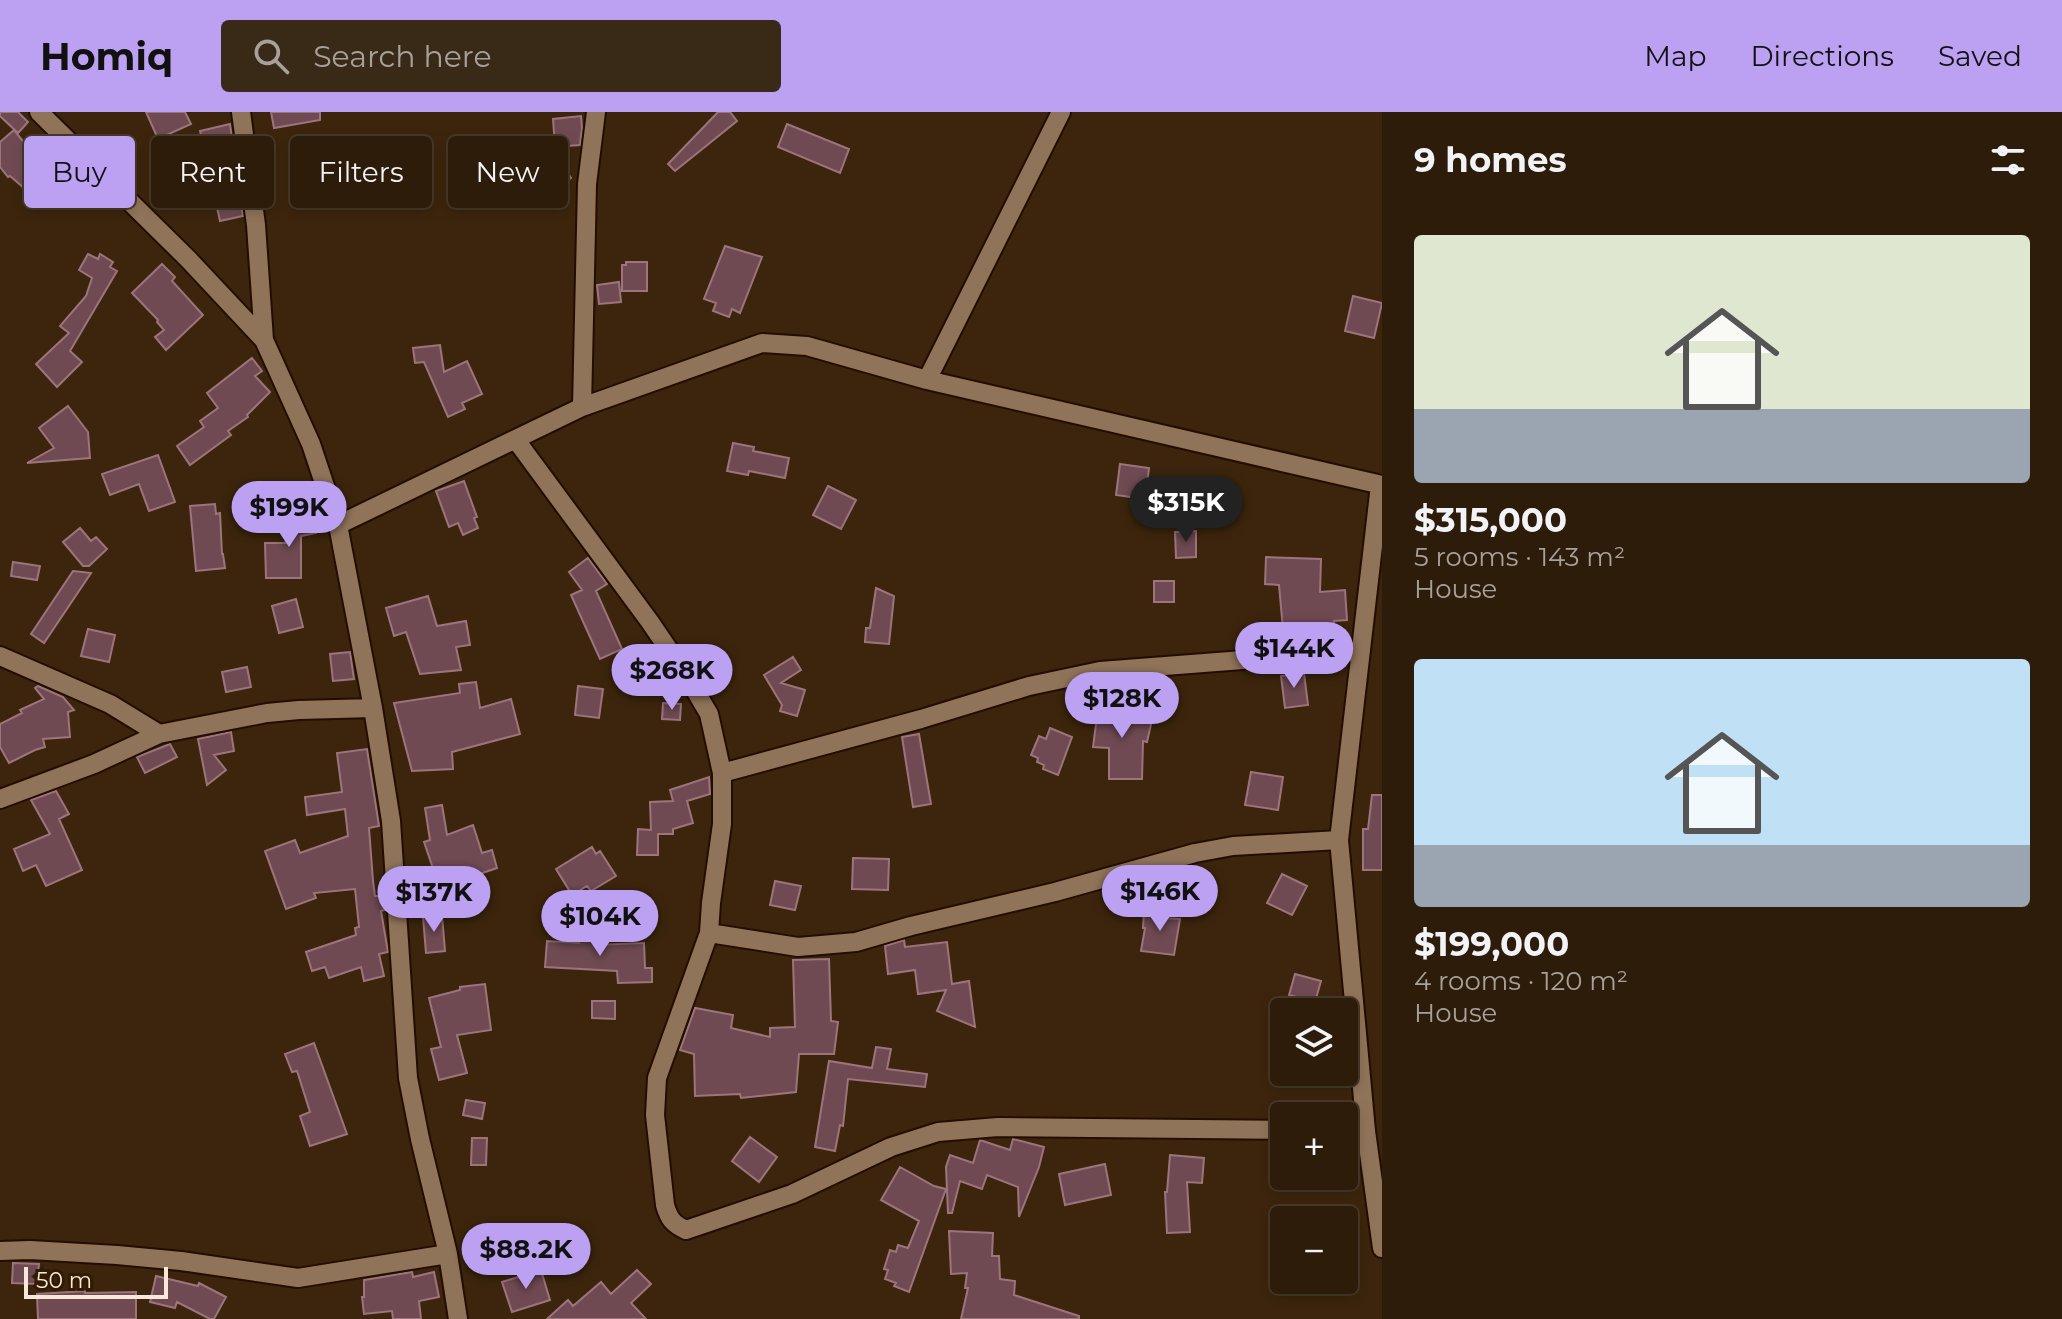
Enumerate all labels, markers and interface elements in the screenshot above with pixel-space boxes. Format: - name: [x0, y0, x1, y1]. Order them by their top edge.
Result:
- search box: [221, 20, 781, 92]
- text: Homiq: [40, 33, 173, 80]
- icon: search: [249, 34, 293, 78]
- text: Search here: [313, 38, 492, 75]
- text: Map: [1644, 39, 1706, 73]
- text: Directions: [1750, 39, 1894, 73]
- text: Saved: [1938, 39, 2022, 73]
- chip: Buy: [24, 136, 135, 208]
- chip: Rent: [151, 136, 274, 208]
- chip: Filters: [290, 136, 432, 208]
- chip: New: [448, 136, 568, 208]
- icon: filters: [1986, 138, 2030, 182]
- text: 9 homes: [1414, 139, 1567, 181]
- icon: home: [1650, 287, 1794, 431]
- pin: $315K: [1130, 476, 1242, 544]
- pin: $199K: [233, 481, 345, 549]
- text: $315K: [1148, 486, 1224, 518]
- text: $199K: [250, 491, 328, 523]
- text: $315,000: [1414, 499, 1567, 541]
- text: 5 rooms · 143 m²: [1414, 541, 1625, 573]
- text: House: [1414, 573, 1497, 605]
- pin: $144K: [1238, 622, 1350, 690]
- text: $144K: [1253, 632, 1335, 664]
- pin: $268K: [616, 644, 728, 712]
- text: $268K: [630, 654, 714, 686]
- pin: $128K: [1066, 672, 1178, 740]
- text: $128K: [1083, 682, 1161, 714]
- icon: home: [1650, 711, 1794, 855]
- pin: $146K: [1104, 865, 1216, 933]
- pin: $137K: [378, 866, 490, 934]
- text: $146K: [1120, 875, 1200, 907]
- text: $137K: [395, 876, 473, 908]
- pin: $104K: [544, 890, 656, 958]
- text: $104K: [559, 900, 641, 932]
- text: $199,000: [1414, 923, 1569, 965]
- text: 4 rooms · 120 m²: [1414, 965, 1628, 997]
- text: House: [1414, 997, 1497, 1029]
- map controls: [1270, 998, 1358, 1294]
- button: layers: [1270, 998, 1358, 1086]
- button: +: [1270, 1102, 1358, 1190]
- button: −: [1270, 1206, 1358, 1294]
- pin: $88.2K: [461, 1223, 591, 1291]
- text: $88.2K: [480, 1233, 572, 1265]
- scale bar: [24, 1263, 168, 1299]
- text: 50 m: [36, 1267, 92, 1294]

